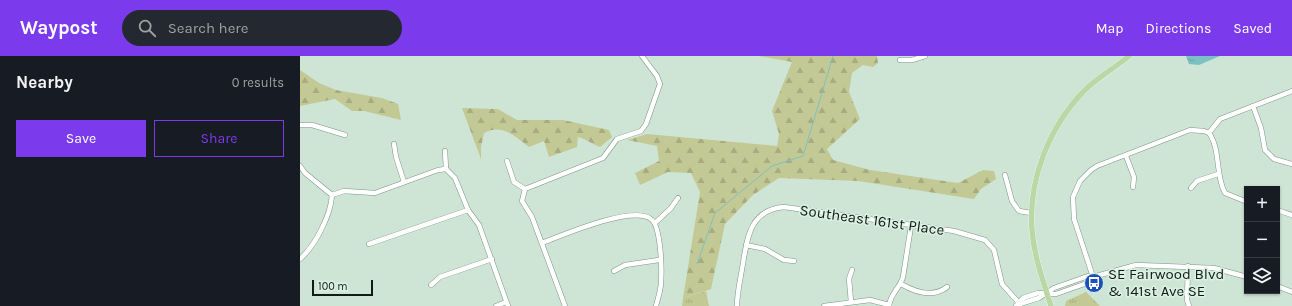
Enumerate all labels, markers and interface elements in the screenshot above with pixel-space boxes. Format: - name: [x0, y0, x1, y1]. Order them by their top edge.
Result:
- search box: [122, 10, 402, 46]
- text: Waypost: [20, 17, 98, 39]
- icon: search: [136, 17, 158, 39]
- text: Search here: [168, 19, 248, 37]
- text: Map: [1096, 20, 1124, 37]
- text: Directions: [1146, 20, 1211, 37]
- text: Saved: [1233, 20, 1272, 37]
- text: Nearby: [16, 72, 73, 92]
- text: 0 results: [232, 75, 284, 90]
- button: Save: [16, 120, 146, 157]
- button: Share: [154, 120, 284, 157]
- map controls: [1244, 186, 1280, 294]
- button: +: [1244, 186, 1280, 222]
- street label: Southeast 161st Place: [799, 201, 945, 239]
- button: −: [1244, 222, 1280, 258]
- button: layers: [1244, 258, 1280, 294]
- place label: SE Fairwood Blvd & 141st Ave SE: [1108, 265, 1224, 300]
- bus stop icon: SE Fairwood Blvd & 141st Ave SE: [1083, 272, 1105, 294]
- scale bar: [312, 278, 373, 297]
- text: 100 m: [318, 280, 348, 293]

